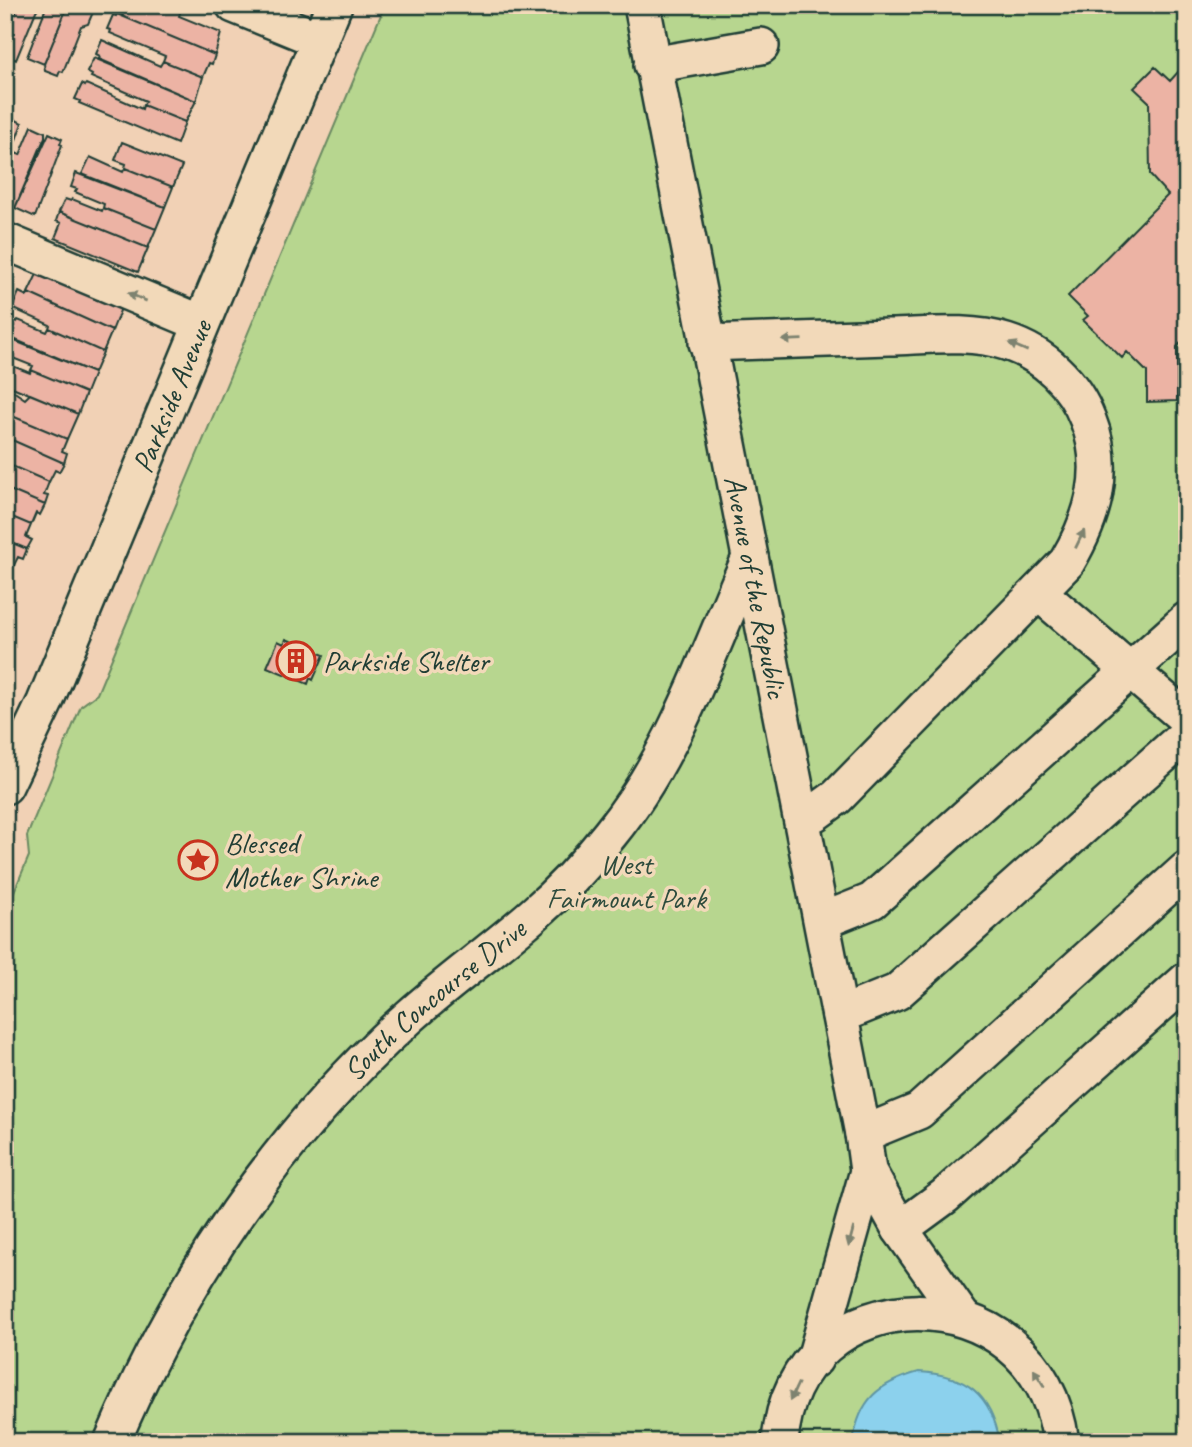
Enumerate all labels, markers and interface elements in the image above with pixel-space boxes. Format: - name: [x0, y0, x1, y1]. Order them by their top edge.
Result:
- one-way arrow: [127, 291, 148, 302]
- street label: Parkside Avenue: [123, 312, 221, 478]
- one-way arrow: [781, 334, 803, 346]
- one-way arrow: [1007, 342, 1028, 353]
- street label: Avenue of the Republic: [716, 472, 796, 702]
- one-way arrow: [1074, 529, 1086, 549]
- building icon: Parkside Shelter: [275, 640, 317, 682]
- place label: Parkside Shelter: [323, 642, 491, 680]
- place label: Blessed Mother Shrine: [225, 824, 380, 896]
- place icon: Blessed Mother Shrine: [177, 839, 219, 881]
- park label: West Fairmount Park: [546, 845, 708, 917]
- street label: South Concourse Drive: [335, 909, 535, 1089]
- one-way arrow: [845, 1226, 856, 1248]
- one-way arrow: [1033, 1368, 1046, 1388]
- one-way arrow: [788, 1382, 799, 1402]

